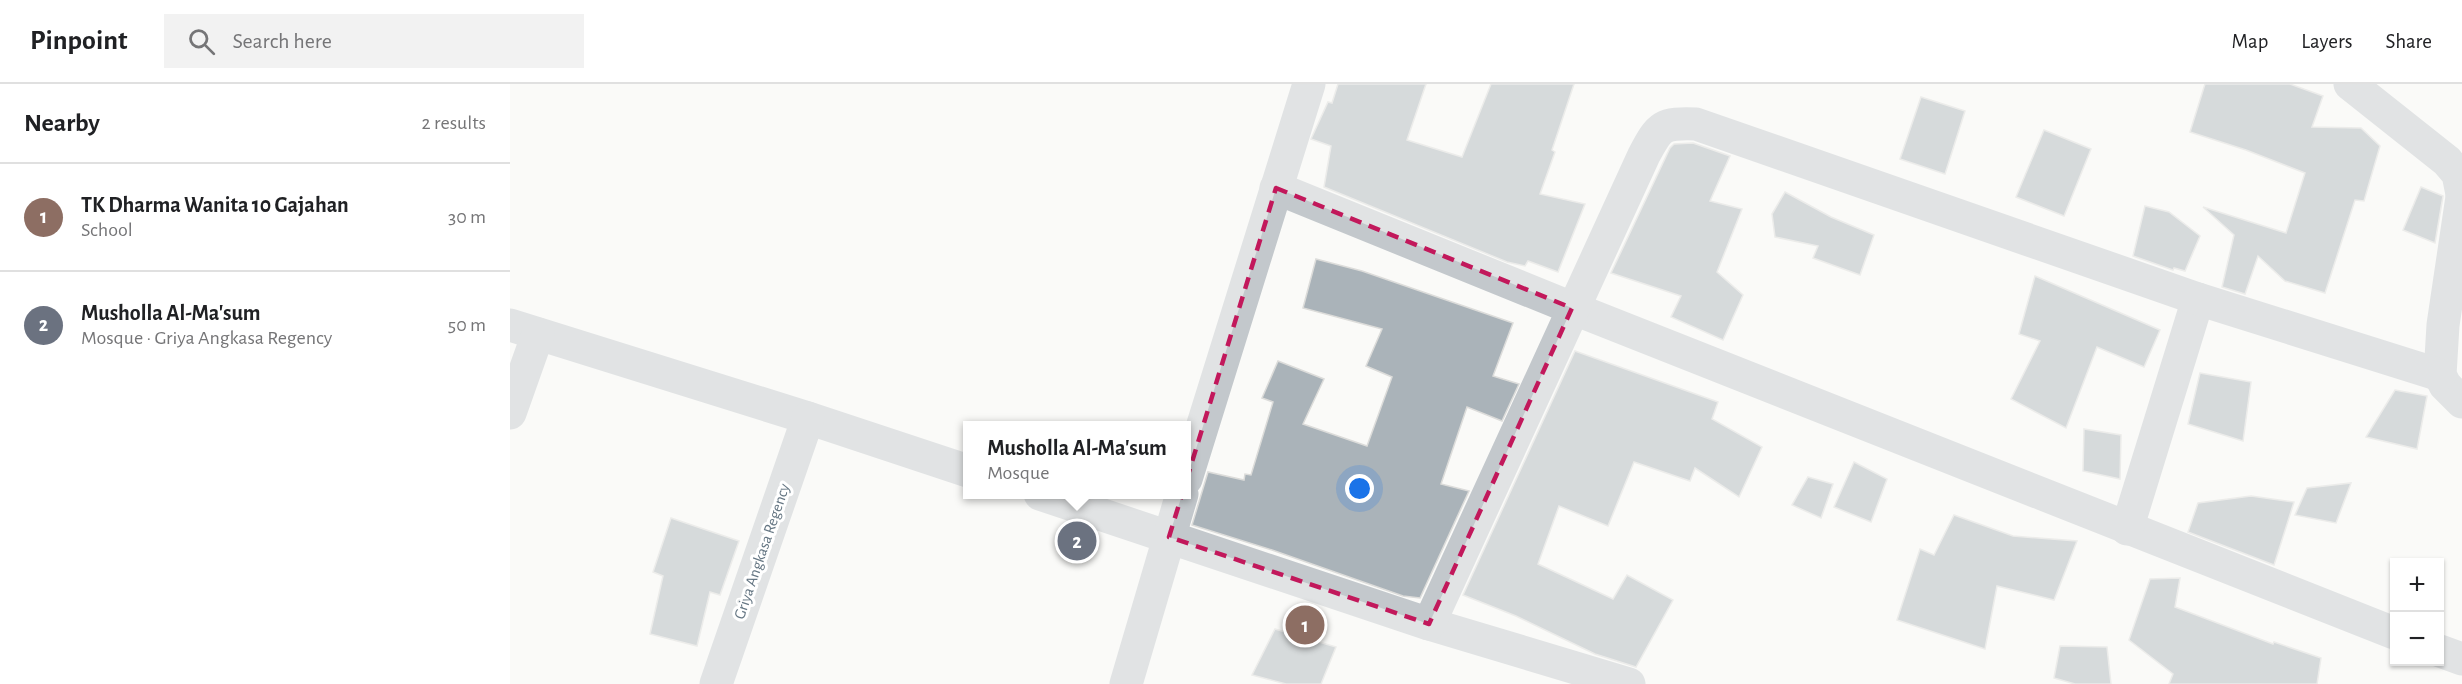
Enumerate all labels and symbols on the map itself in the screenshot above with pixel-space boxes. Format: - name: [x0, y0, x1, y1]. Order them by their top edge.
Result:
- your location: [1345, 474, 1374, 503]
- street label: Griya Angkasa Regency: [731, 481, 794, 622]
- pin: 2: [1058, 518, 1096, 564]
- pin: 1: [1286, 602, 1324, 648]

